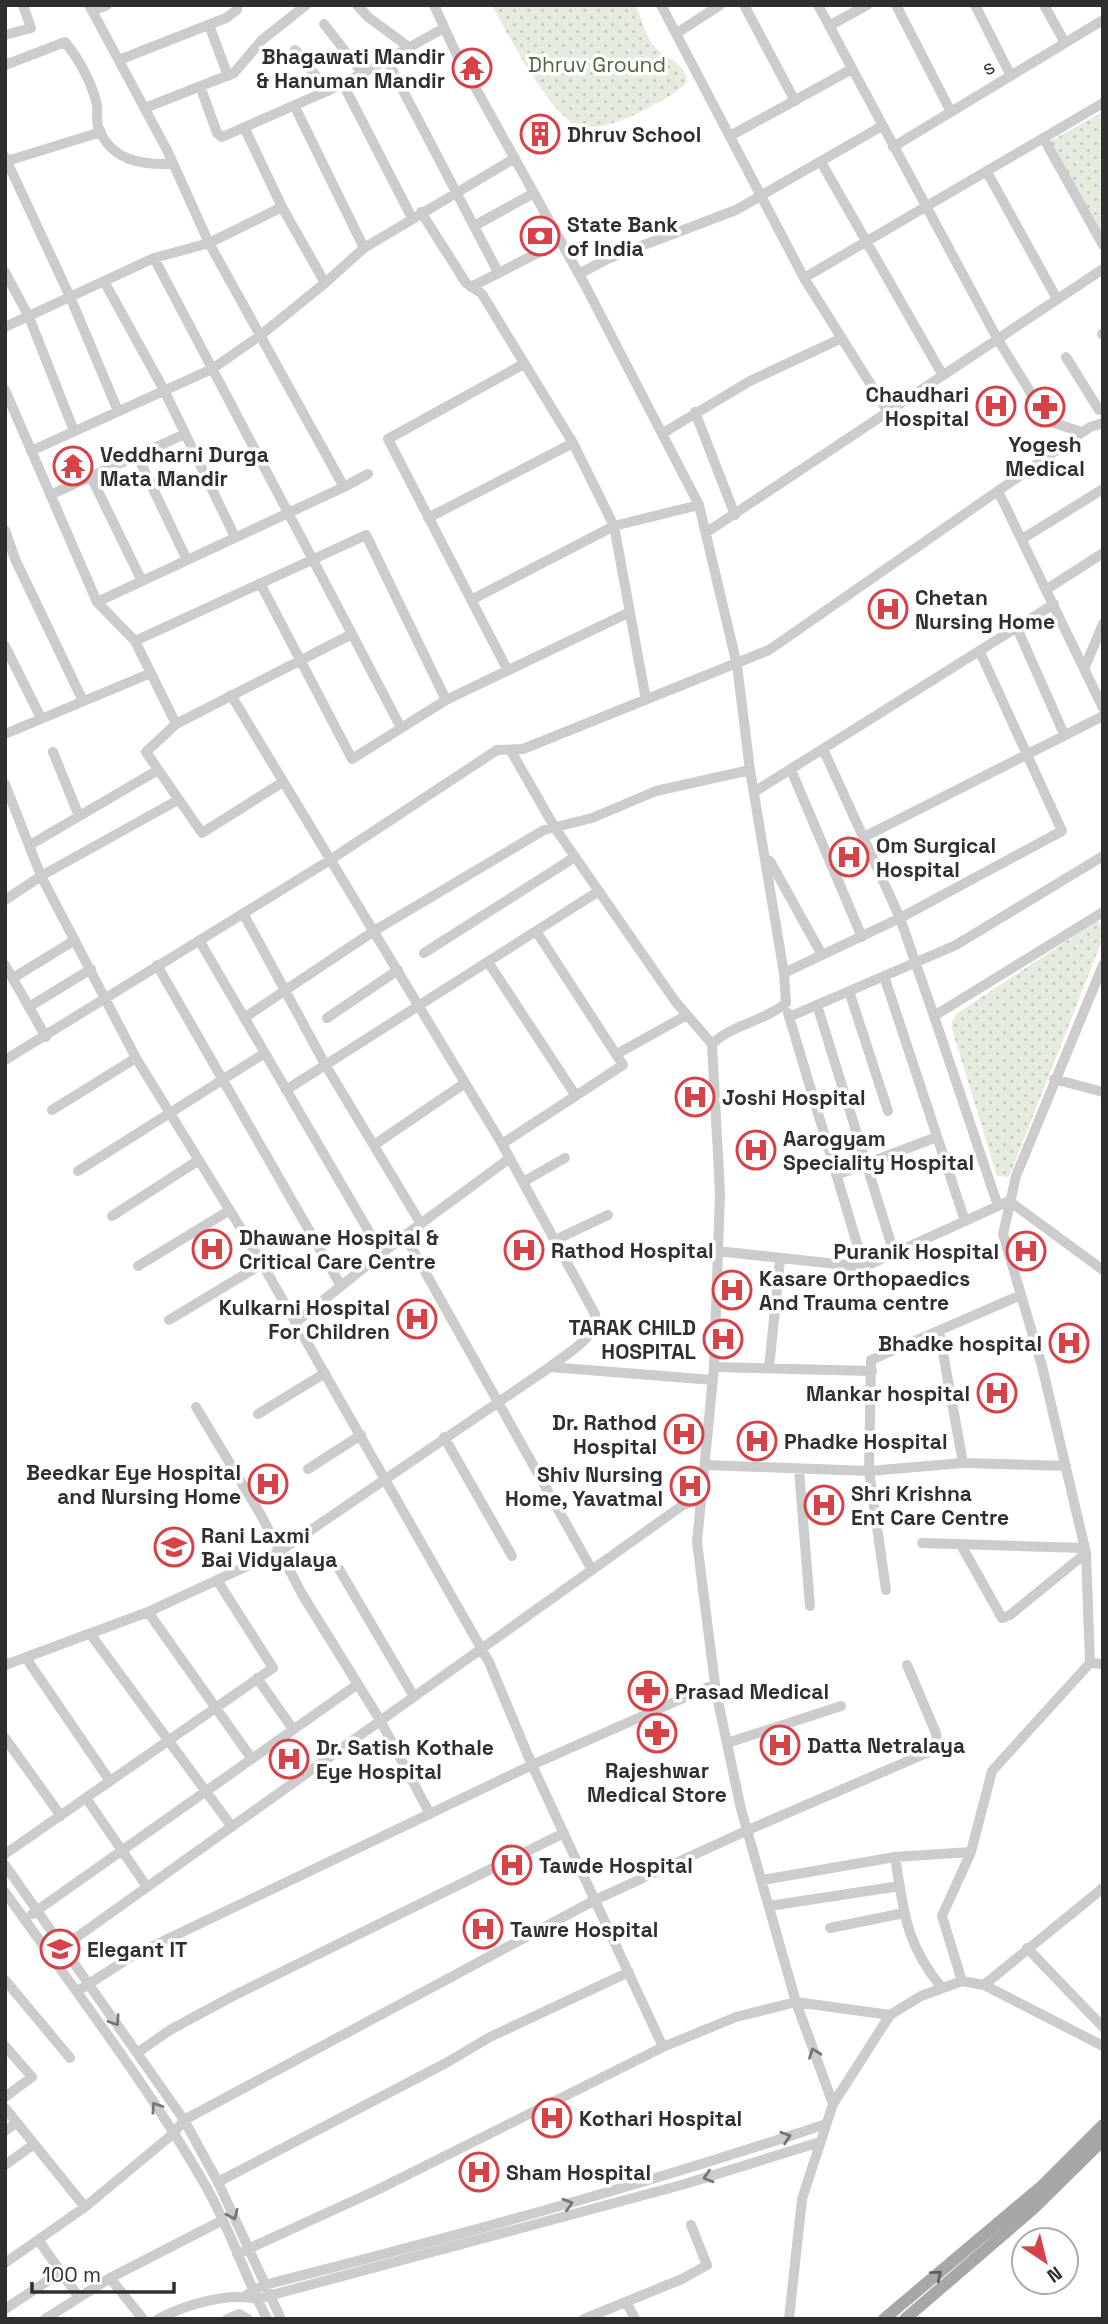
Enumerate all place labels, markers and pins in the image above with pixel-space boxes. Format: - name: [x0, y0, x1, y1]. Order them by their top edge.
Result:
- place label: Bhagawati Mandir & Hanuman Mandir: [256, 43, 445, 94]
- temple icon: Bhagawati Mandir & Hanuman Mandir: [451, 47, 493, 89]
- building icon: Dhruv School: [519, 113, 561, 155]
- place label: Dhruv School: [567, 121, 701, 148]
- place label: State Bank of India: [567, 211, 678, 262]
- bank icon: State Bank of India: [519, 215, 561, 257]
- place label: Chaudhari Hospital: [865, 381, 969, 432]
- hospital icon: Chaudhari Hospital: [975, 385, 1017, 427]
- pharmacy icon: Yogesh Medical: [1024, 386, 1066, 428]
- place label: Yogesh Medical: [1005, 431, 1085, 482]
- place label: Veddharni Durga Mata Mandir: [100, 441, 269, 492]
- temple icon: Veddharni Durga Mata Mandir: [52, 445, 94, 487]
- place label: Chetan Nursing Home: [915, 584, 1055, 635]
- hospital icon: Chetan Nursing Home: [867, 588, 909, 630]
- place label: Om Surgical Hospital: [876, 832, 996, 883]
- hospital icon: Om Surgical Hospital: [828, 836, 870, 878]
- hospital icon: Joshi Hospital: [674, 1076, 716, 1118]
- place label: Joshi Hospital: [722, 1084, 866, 1111]
- place label: Aarogyam Speciality Hospital: [783, 1125, 974, 1176]
- hospital icon: Aarogyam Speciality Hospital: [735, 1129, 777, 1171]
- place label: Dhawane Hospital & Critical Care Centre: [239, 1224, 439, 1275]
- hospital icon: Dhawane Hospital & Critical Care Centre: [191, 1228, 233, 1270]
- hospital icon: Rathod Hospital: [503, 1229, 545, 1271]
- hospital icon: Puranik Hospital: [1005, 1230, 1047, 1272]
- place label: Rathod Hospital: [551, 1237, 714, 1264]
- place label: Puranik Hospital: [834, 1238, 999, 1265]
- place label: Kasare Orthopaedics And Trauma centre: [759, 1265, 970, 1316]
- hospital icon: Kasare Orthopaedics And Trauma centre: [711, 1269, 753, 1311]
- place label: Kulkarni Hospital For Children: [219, 1294, 390, 1345]
- hospital icon: Kulkarni Hospital For Children: [396, 1298, 438, 1340]
- place label: TARAK CHILD HOSPITAL: [568, 1314, 696, 1365]
- hospital icon: TARAK CHILD HOSPITAL: [702, 1318, 744, 1360]
- hospital icon: Bhadke hospital: [1048, 1322, 1090, 1364]
- place label: Bhadke hospital: [878, 1330, 1042, 1357]
- hospital icon: Mankar hospital: [976, 1372, 1018, 1414]
- place label: Mankar hospital: [806, 1380, 970, 1407]
- place label: Dr. Rathod Hospital: [552, 1409, 657, 1460]
- hospital icon: Dr. Rathod Hospital: [663, 1413, 705, 1455]
- hospital icon: Phadke Hospital: [736, 1420, 778, 1462]
- place label: Phadke Hospital: [784, 1428, 948, 1455]
- place label: Beedkar Eye Hospital and Nursing Home: [26, 1459, 241, 1510]
- place label: Shiv Nursing Home, Yavatmal: [505, 1461, 663, 1512]
- hospital icon: Beedkar Eye Hospital and Nursing Home: [247, 1463, 289, 1505]
- hospital icon: Shiv Nursing Home, Yavatmal: [669, 1465, 711, 1507]
- place label: Shri Krishna Ent Care Centre: [851, 1480, 1009, 1531]
- hospital icon: Shri Krishna Ent Care Centre: [803, 1484, 845, 1526]
- place label: Rani Laxmi Bai Vidyalaya: [201, 1522, 337, 1573]
- school or university icon: Rani Laxmi Bai Vidyalaya: [153, 1526, 195, 1568]
- pharmacy icon: Prasad Medical: [627, 1670, 669, 1712]
- place label: Prasad Medical: [675, 1678, 829, 1705]
- pharmacy icon: Rajeshwar Medical Store: [636, 1712, 678, 1754]
- hospital icon: Datta Netralaya: [759, 1724, 801, 1766]
- place label: Datta Netralaya: [807, 1732, 965, 1759]
- place label: Dr. Satish Kothale Eye Hospital: [316, 1734, 494, 1785]
- hospital icon: Dr. Satish Kothale Eye Hospital: [268, 1738, 310, 1780]
- place label: Rajeshwar Medical Store: [587, 1757, 727, 1808]
- hospital icon: Tawde Hospital: [491, 1844, 533, 1886]
- place label: Tawde Hospital: [539, 1852, 693, 1879]
- hospital icon: Tawre Hospital: [462, 1908, 504, 1950]
- place label: Tawre Hospital: [510, 1916, 658, 1943]
- school or university icon: Elegant IT: [39, 1928, 81, 1970]
- place label: Elegant IT: [87, 1936, 187, 1963]
- hospital icon: Kothari Hospital: [531, 2097, 573, 2139]
- place label: Kothari Hospital: [579, 2105, 742, 2132]
- hospital icon: Sham Hospital: [458, 2151, 500, 2193]
- place label: Sham Hospital: [506, 2159, 651, 2186]

